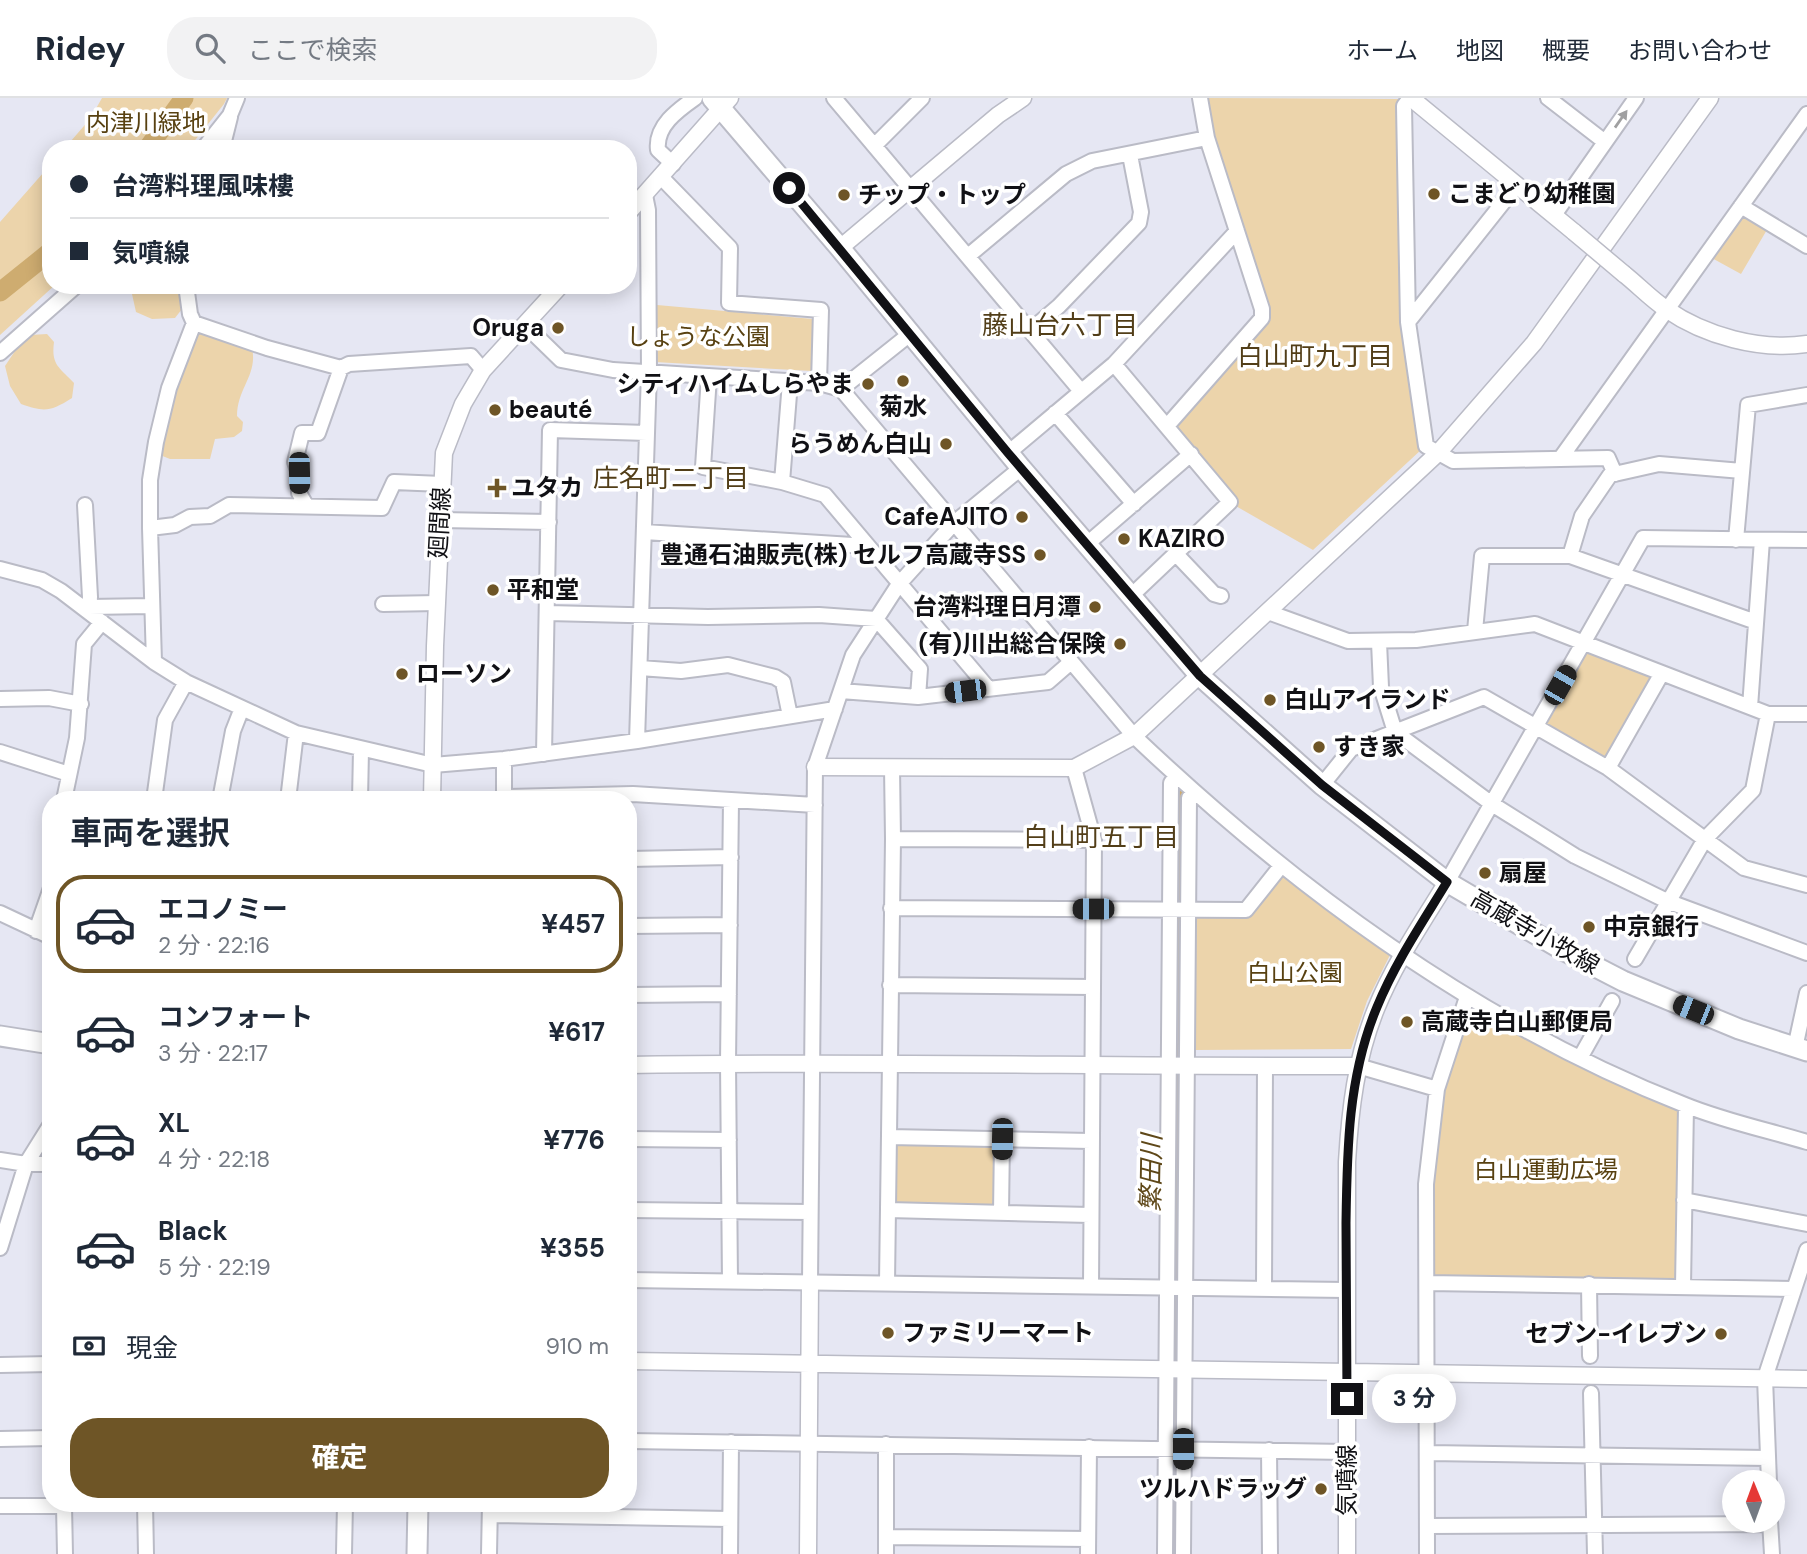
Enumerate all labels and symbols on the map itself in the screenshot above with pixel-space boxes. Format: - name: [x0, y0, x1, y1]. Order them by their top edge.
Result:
- park label: 内津川緑地: [86, 107, 206, 138]
- one-way arrow: [1614, 110, 1628, 128]
- route start: [773, 172, 805, 204]
- place label: こまどり幼稚園: [1448, 178, 1616, 209]
- place label: チップ・トップ: [858, 179, 1026, 210]
- marker: こまどり幼稚園: [1426, 186, 1442, 202]
- marker: チップ・トップ: [836, 187, 852, 203]
- district label: 藤山台六丁目: [982, 308, 1138, 342]
- place label: Oruga: [472, 312, 544, 343]
- marker: Oruga: [550, 320, 566, 336]
- park label: しょうな公園: [626, 321, 770, 352]
- district label: 白山町九丁目: [1237, 339, 1393, 373]
- place label: シティハイムしらやま: [616, 368, 854, 399]
- marker: 菊水: [895, 373, 911, 389]
- marker: シティハイムしらやま: [860, 376, 876, 392]
- place label: 菊水: [879, 391, 927, 422]
- place label: beauté: [509, 394, 593, 425]
- marker: beauté: [487, 402, 503, 418]
- place label: らうめん白山: [788, 428, 932, 459]
- marker: らうめん白山: [938, 436, 954, 452]
- car: [289, 452, 310, 494]
- district label: 庄名町二丁目: [593, 461, 749, 495]
- place label: ユタカ: [511, 472, 583, 503]
- marker: ユタカ: [489, 480, 505, 496]
- street label: 廻間線: [422, 486, 457, 560]
- place label: CafeAJITO: [884, 501, 1008, 532]
- marker: CafeAJITO: [1014, 509, 1030, 525]
- place label: KAZIRO: [1138, 523, 1225, 554]
- marker: KAZIRO: [1116, 531, 1132, 547]
- place label: 豊通石油販売(株) セルフ高蔵寺SS: [660, 539, 1026, 570]
- marker: 豊通石油販売(株) セルフ高蔵寺SS: [1032, 547, 1048, 563]
- place label: 平和堂: [507, 574, 579, 605]
- marker: 平和堂: [485, 582, 501, 598]
- place label: 台湾料理日月潭: [913, 591, 1081, 622]
- marker: 台湾料理日月潭: [1087, 599, 1103, 615]
- place label: (有)川出総合保険: [919, 628, 1106, 659]
- marker: (有)川出総合保険: [1112, 636, 1128, 652]
- place label: ローソン: [416, 658, 512, 689]
- car: [1541, 662, 1580, 708]
- marker: ローソン: [394, 666, 410, 682]
- car: [943, 678, 988, 704]
- place label: 白山アイランド: [1284, 684, 1451, 715]
- marker: 白山アイランド: [1262, 692, 1278, 708]
- place label: すき家: [1333, 731, 1405, 762]
- marker: すき家: [1311, 739, 1327, 755]
- district label: 白山町五丁目: [1023, 820, 1179, 854]
- place label: 扇屋: [1499, 857, 1547, 888]
- marker: 扇屋: [1477, 865, 1493, 881]
- street label: 高蔵寺小牧線: [1465, 882, 1605, 981]
- car: [1073, 899, 1115, 920]
- place label: 中京銀行: [1603, 911, 1699, 942]
- marker: 中京銀行: [1581, 919, 1597, 935]
- park label: 白山公園: [1247, 957, 1343, 988]
- car: [1670, 992, 1717, 1028]
- place label: 高蔵寺白山郵便局: [1421, 1006, 1613, 1037]
- marker: 高蔵寺白山郵便局: [1399, 1014, 1415, 1030]
- car: [992, 1118, 1013, 1160]
- water label: 繁田川: [1133, 1131, 1169, 1212]
- park label: 白山運動広場: [1474, 1154, 1618, 1185]
- place label: ファミリーマート: [902, 1317, 1094, 1348]
- place label: セブン-イレブン: [1525, 1318, 1707, 1349]
- marker: ファミリーマート: [880, 1325, 896, 1341]
- marker: セブン-イレブン: [1713, 1326, 1729, 1342]
- callout: 3 分: [1372, 1374, 1456, 1424]
- route end: [1331, 1383, 1363, 1415]
- car: [1173, 1428, 1194, 1470]
- street label: 気噴線: [1331, 1444, 1362, 1516]
- north arrow: [1722, 1470, 1785, 1533]
- place label: ツルハドラッグ: [1139, 1473, 1307, 1504]
- marker: ツルハドラッグ: [1313, 1481, 1329, 1497]

